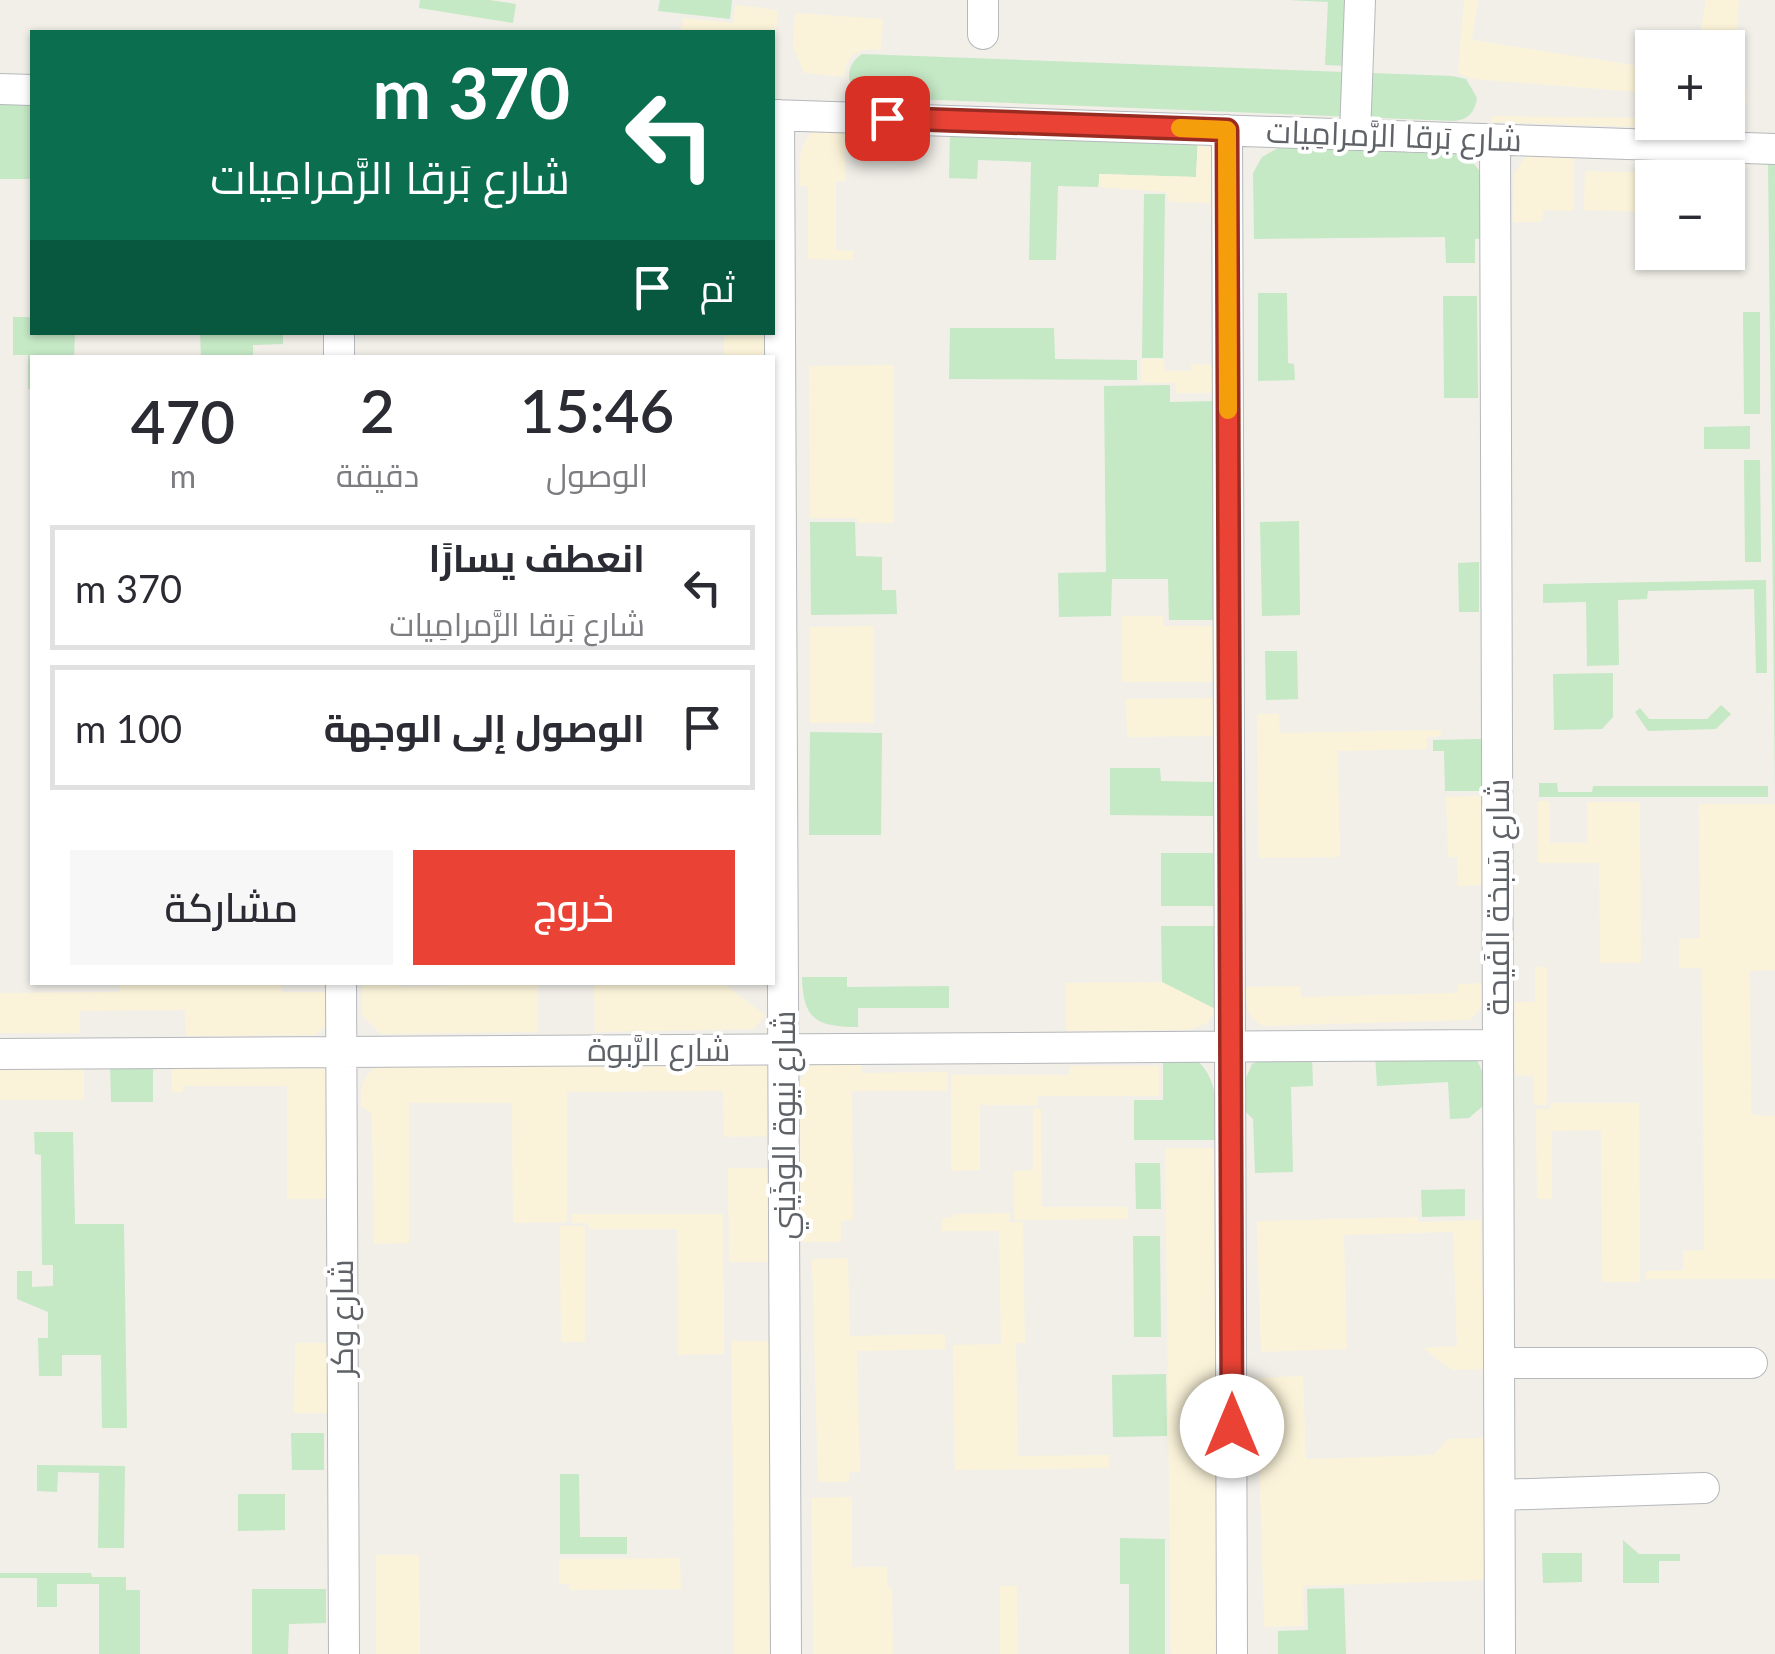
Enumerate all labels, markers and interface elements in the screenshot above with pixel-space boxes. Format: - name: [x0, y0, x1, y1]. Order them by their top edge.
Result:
- map controls: [1635, 30, 1745, 270]
- button: +: [1635, 30, 1745, 140]
- text: 370 m: [373, 50, 570, 134]
- icon: left: [605, 70, 735, 200]
- pin: [845, 76, 930, 161]
- icon: arrive: [860, 91, 915, 146]
- street label: شارع بَرقا الرَّمرامِيات: [1265, 111, 1523, 162]
- text: شارع بَرقا الرَّمرامِيات: [210, 150, 570, 204]
- button: −: [1635, 160, 1745, 270]
- icon: arrive: [625, 260, 680, 315]
- text: ثم: [700, 264, 735, 310]
- text: 2: [360, 374, 395, 446]
- text: 15:46: [520, 374, 674, 446]
- text: 470: [131, 385, 235, 457]
- text: دقيقة: [336, 455, 419, 494]
- text: الوصول: [546, 455, 648, 494]
- text: m: [170, 456, 196, 495]
- text: انعطف يسارًا: [429, 534, 645, 580]
- icon: left: [675, 560, 730, 615]
- text: 370 m: [75, 565, 182, 611]
- text: شارع بَرقا الرَّمرامِيات: [389, 604, 645, 643]
- icon: arrive: [675, 700, 730, 755]
- text: الوصول إلى الوجهة: [324, 704, 645, 750]
- text: 100 m: [75, 705, 182, 751]
- street label: شارع سَبخة الفَيحة: [1477, 778, 1520, 1016]
- button: مشاركة: [70, 850, 393, 965]
- button: خروج: [413, 850, 735, 965]
- street label: شارع نيوة الوذَيني: [763, 1011, 809, 1239]
- street label: شارع الرَّبوة: [588, 1029, 730, 1072]
- street label: شارع وكر: [321, 1259, 364, 1379]
- position arrow: [1180, 1374, 1284, 1478]

